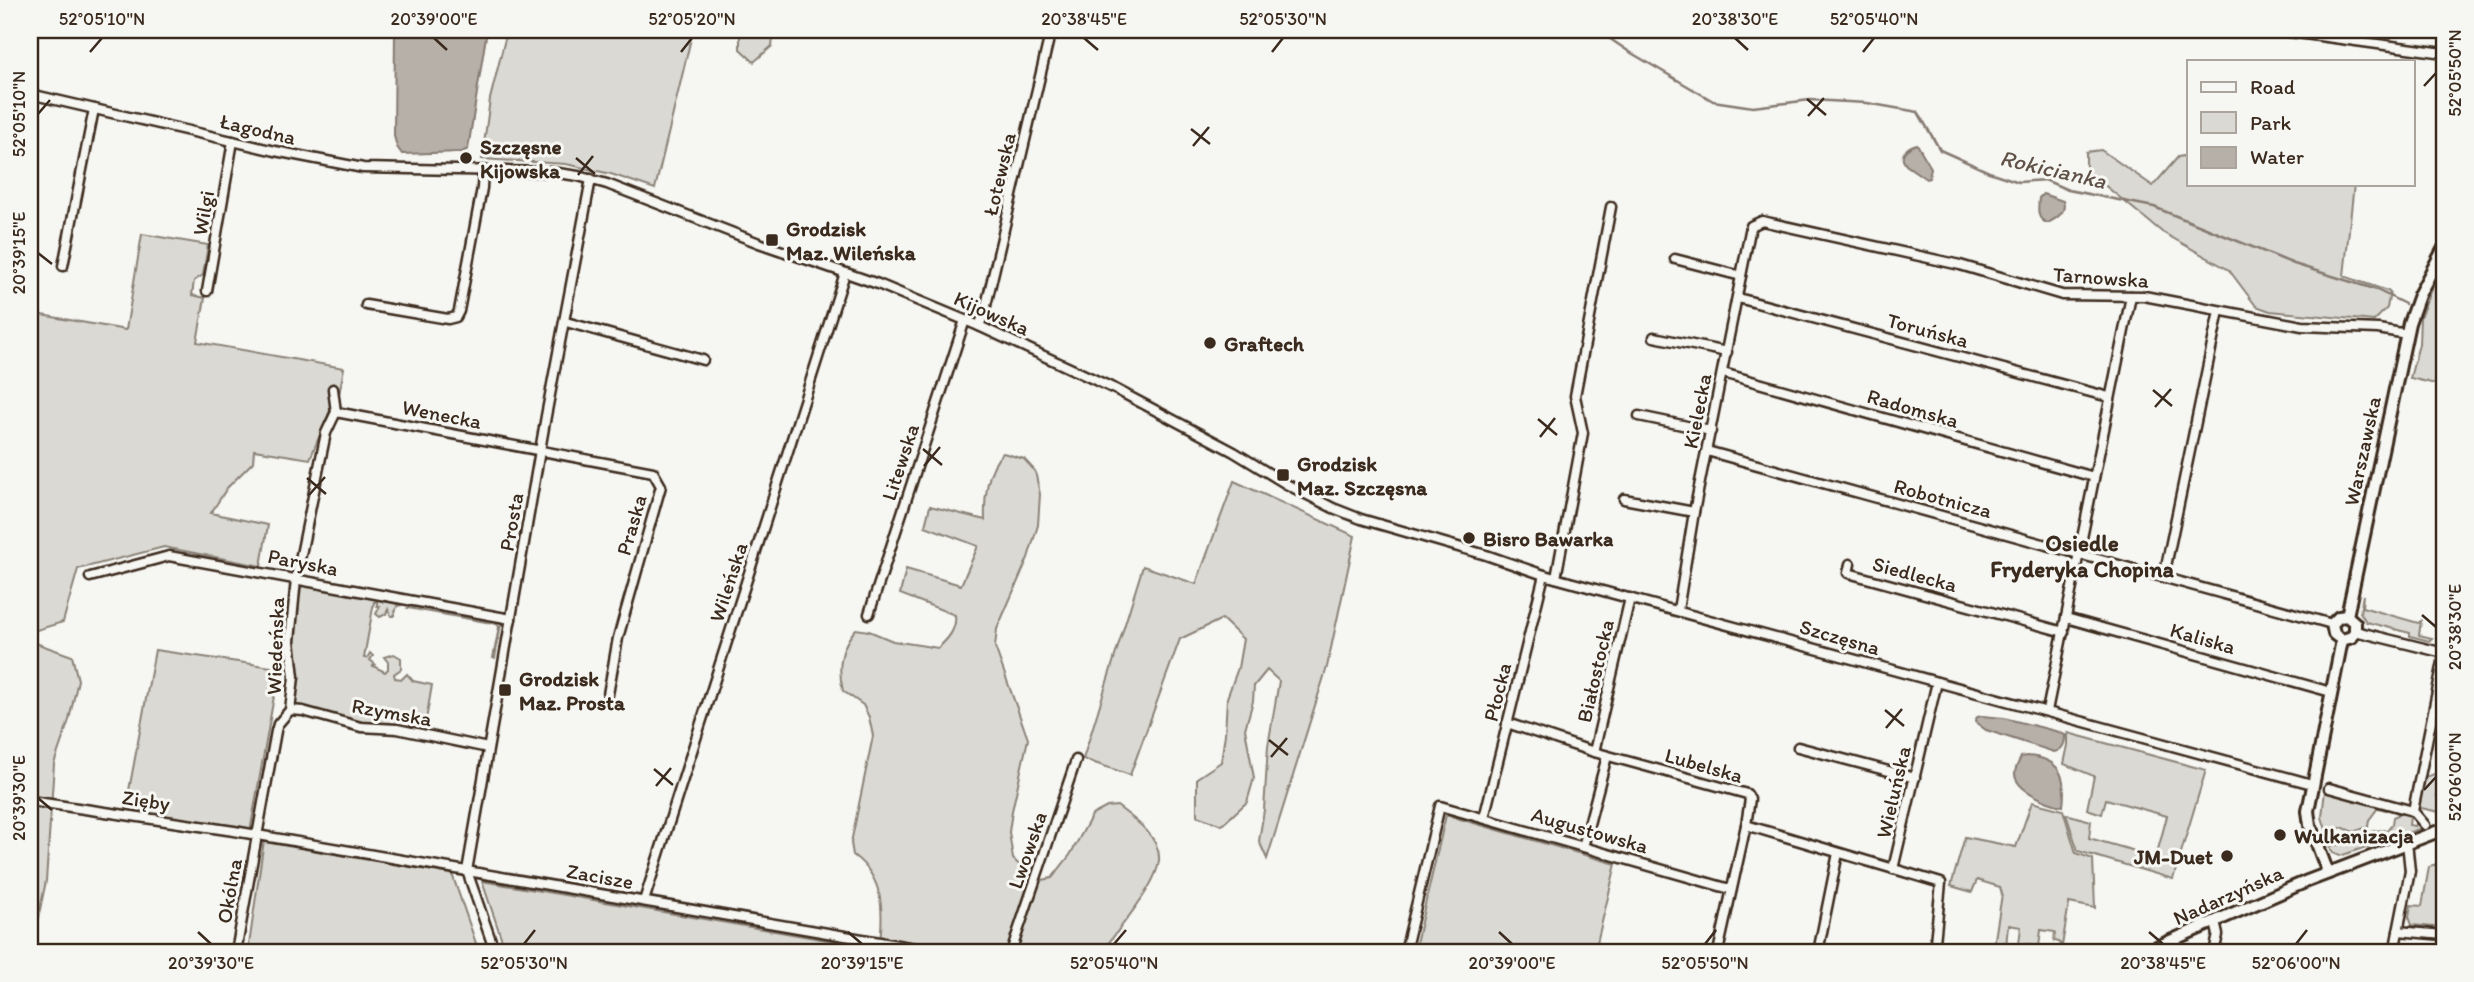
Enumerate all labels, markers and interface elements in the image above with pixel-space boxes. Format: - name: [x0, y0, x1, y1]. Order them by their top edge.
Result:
- text: 52°05'10"N: [59, 8, 145, 30]
- text: 20°39'00"E: [390, 8, 478, 30]
- text: 52°05'20"N: [648, 8, 736, 30]
- text: 20°38'45"E: [1041, 8, 1127, 30]
- text: 52°05'30"N: [1239, 8, 1327, 30]
- text: 20°38'30"E: [1692, 8, 1778, 30]
- text: 52°05'40"N: [1830, 8, 1918, 30]
- text: 52°05'50"N: [2444, 29, 2466, 117]
- legend: [2187, 60, 2414, 186]
- text: 52°05'10"N: [8, 71, 30, 157]
- text: Road: [2250, 74, 2296, 99]
- street label: Łagodna: [218, 108, 299, 150]
- text: Park: [2250, 110, 2292, 135]
- street label: Łotewska: [977, 130, 1021, 218]
- place label: Szczęsne Kijowska: [480, 134, 561, 184]
- water label: Rokicianka: [1997, 143, 2109, 195]
- text: Water: [2250, 144, 2304, 169]
- marker: Szczęsne Kijowska: [458, 150, 474, 166]
- street label: Wilgi: [187, 189, 219, 237]
- text: 20°39'15"E: [8, 212, 30, 294]
- place label: Grodzisk Maz. Wileńska: [786, 216, 917, 265]
- marker: Grodzisk Maz. Wileńska: [764, 232, 780, 248]
- street label: Tarnowska: [2052, 261, 2150, 293]
- street label: Kijowska: [950, 285, 1034, 341]
- street label: Toruńska: [1885, 307, 1972, 353]
- place label: Graftech: [1224, 331, 1305, 356]
- marker: Graftech: [1202, 335, 1218, 351]
- street label: Kielecka: [1677, 371, 1717, 451]
- street label: Radomska: [1864, 383, 1962, 433]
- street label: Wenecka: [400, 394, 484, 434]
- street label: Warszawska: [2338, 394, 2386, 508]
- street label: Litewska: [876, 420, 924, 504]
- place label: Grodzisk Maz. Szczęsna: [1297, 451, 1428, 501]
- marker: Grodzisk Maz. Szczęsna: [1275, 467, 1291, 483]
- street label: Robotnicza: [1891, 473, 1995, 523]
- street label: Prosta: [494, 491, 528, 553]
- street label: Praska: [610, 492, 652, 558]
- place label: Bisro Bawarka: [1483, 526, 1614, 551]
- district label: Osiedle Fryderyka Chopina: [1990, 529, 2175, 583]
- marker: Bisro Bawarka: [1461, 530, 1477, 546]
- street label: Wileńska: [703, 539, 753, 625]
- street label: Paryska: [266, 543, 340, 581]
- street label: Siedlecka: [1870, 551, 1960, 597]
- text: 20°38'30"E: [2444, 584, 2466, 670]
- street label: Wiedeńska: [261, 597, 289, 695]
- street label: Szczęsna: [1797, 614, 1883, 660]
- street label: Białostocka: [1571, 617, 1619, 725]
- street label: Kaliska: [2167, 617, 2239, 659]
- street label: Płocka: [1478, 660, 1516, 724]
- place label: Grodzisk Maz. Prosta: [519, 666, 626, 715]
- marker: Grodzisk Maz. Prosta: [497, 682, 513, 698]
- street label: Rzymska: [350, 693, 434, 731]
- text: 52°06'00"N: [2444, 732, 2466, 822]
- street label: Lubelska: [1662, 742, 1746, 788]
- street label: Wieluńska: [1870, 743, 1916, 841]
- text: 20°39'30"E: [8, 755, 30, 841]
- street label: Zięby: [120, 784, 172, 816]
- street label: Augustowska: [1529, 801, 1651, 859]
- street label: Lwowska: [1002, 808, 1052, 892]
- place label: Wulkanizacja: [2294, 823, 2414, 849]
- marker: Wulkanizacja: [2272, 827, 2288, 843]
- place label: JM-Duet: [2133, 844, 2213, 869]
- marker: JM-Duet: [2219, 848, 2235, 864]
- street label: Okólna: [211, 856, 247, 925]
- street label: Zacisze: [565, 858, 635, 894]
- street label: Nadarzyńska: [2169, 860, 2287, 930]
- text: 20°39'30"E: [168, 952, 254, 974]
- text: 52°05'30"N: [480, 952, 568, 974]
- text: 20°39'15"E: [821, 952, 903, 974]
- text: 52°05'40"N: [1070, 952, 1158, 974]
- text: 20°39'00"E: [1468, 952, 1556, 974]
- text: 52°05'50"N: [1661, 952, 1749, 974]
- text: 20°38'45"E: [2120, 952, 2206, 974]
- text: 52°06'00"N: [2251, 952, 2341, 974]

